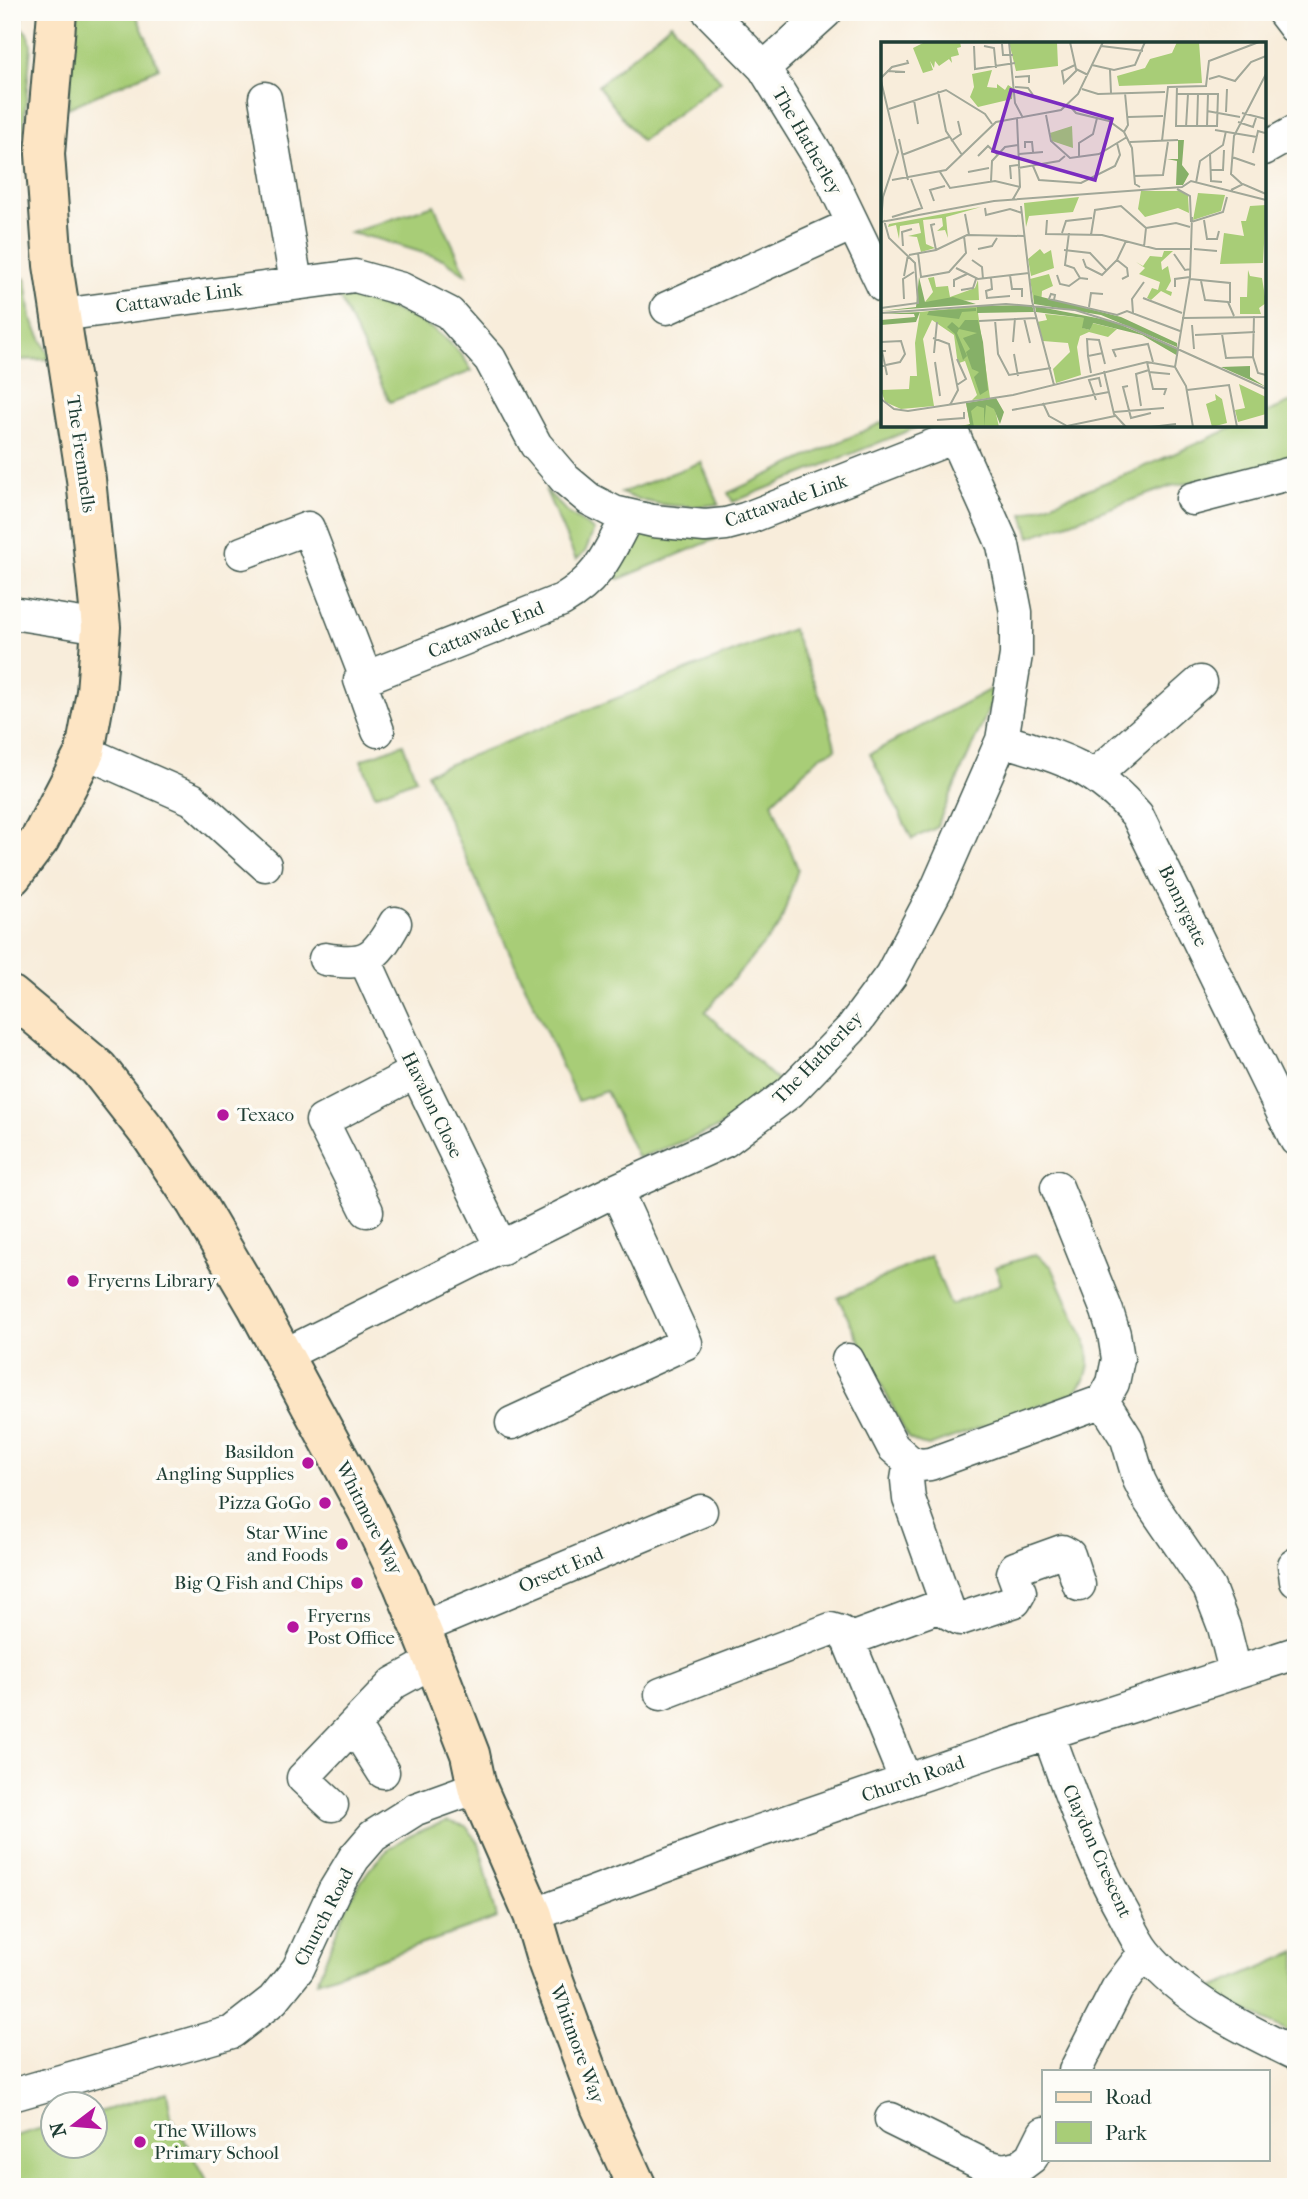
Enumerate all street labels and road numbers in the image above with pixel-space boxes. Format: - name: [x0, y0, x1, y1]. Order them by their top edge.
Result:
- street label: The Hatherley: [767, 83, 847, 199]
- street label: Cattawade Link: [114, 278, 244, 318]
- street label: The Fremnells: [62, 394, 100, 514]
- street label: Cattawade Link: [722, 470, 850, 532]
- street label: Cattawade End: [425, 597, 548, 663]
- street label: Bonnygate: [1154, 862, 1212, 950]
- street label: The Hatherley: [768, 1007, 868, 1109]
- street label: Havalon Close: [397, 1048, 467, 1162]
- street label: Whitmore Way: [331, 1457, 407, 1579]
- street label: Orsett End: [515, 1542, 607, 1598]
- street label: Church Road: [859, 1751, 968, 1807]
- street label: Claydon Crescent: [1058, 1781, 1136, 1921]
- street label: Church Road: [290, 1864, 358, 1970]
- street label: Whitmore Way: [545, 1981, 609, 2107]

